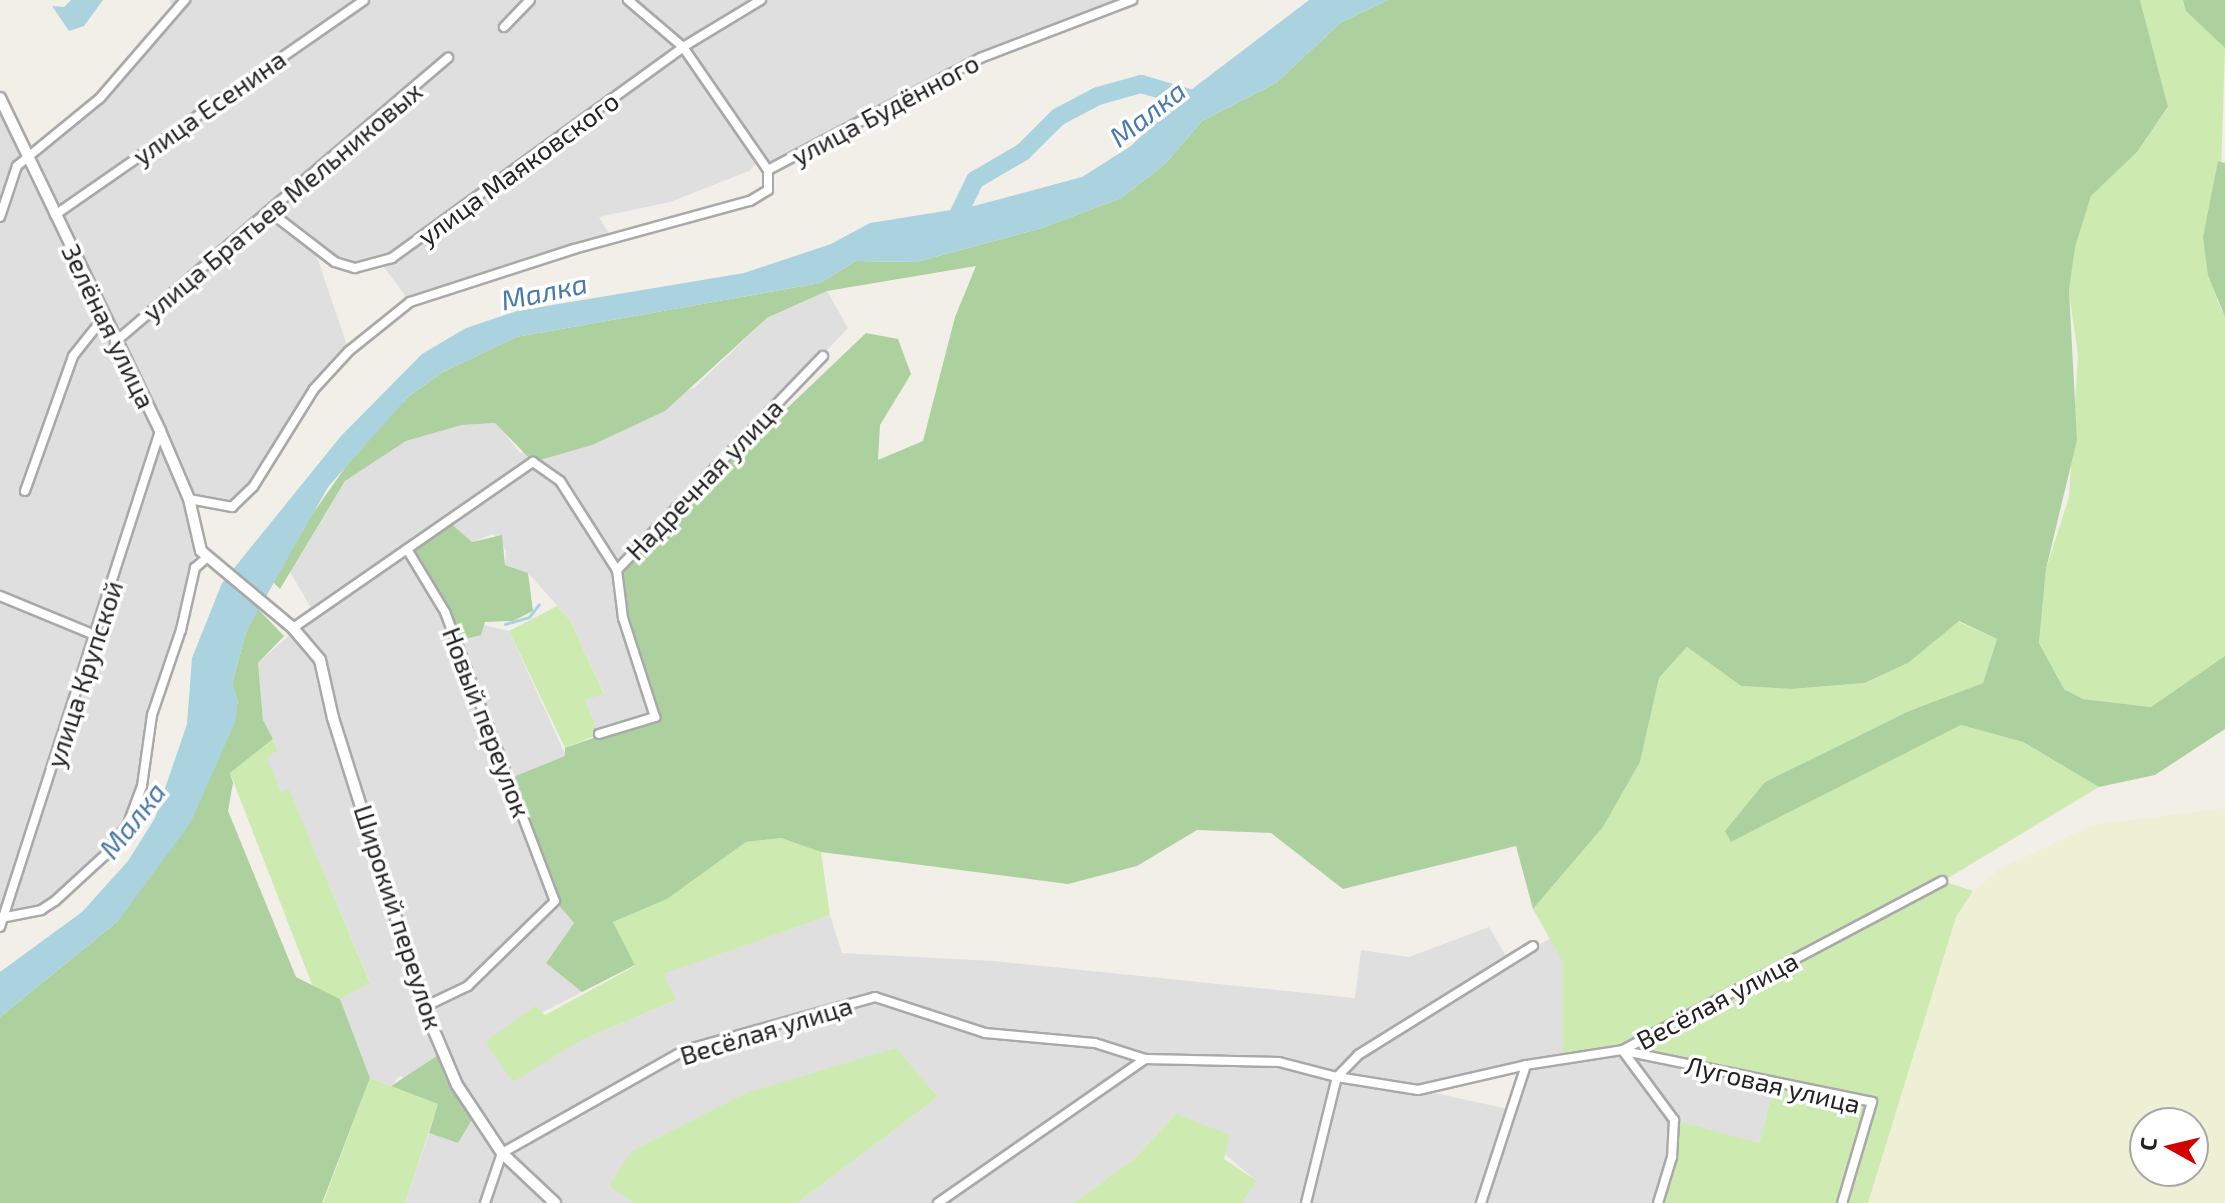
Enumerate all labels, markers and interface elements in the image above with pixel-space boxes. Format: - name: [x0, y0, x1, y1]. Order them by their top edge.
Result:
- street label: улица Есенина: [127, 43, 291, 171]
- street label: улица Будённого: [786, 47, 984, 171]
- water label: Малка: [1102, 73, 1192, 153]
- street label: улица Братьев Мельниковых: [136, 75, 428, 327]
- street label: улица Маяковского: [411, 85, 625, 251]
- street label: Зелёная улица: [56, 239, 162, 413]
- water label: Малка: [498, 265, 590, 317]
- street label: Надречная улица: [619, 392, 789, 566]
- street label: улица Крупской: [39, 577, 129, 771]
- street label: Новый переулок: [436, 623, 538, 821]
- water label: Малка: [92, 775, 172, 865]
- street label: Широкий переулок: [348, 801, 450, 1033]
- street label: Весёлая улица: [1631, 944, 1803, 1056]
- street label: Весёлая улица: [676, 989, 856, 1071]
- street label: Луговая улица: [1682, 1049, 1864, 1119]
- north arrow: [2129, 1107, 2209, 1187]
- text: С: [2133, 1136, 2161, 1152]

